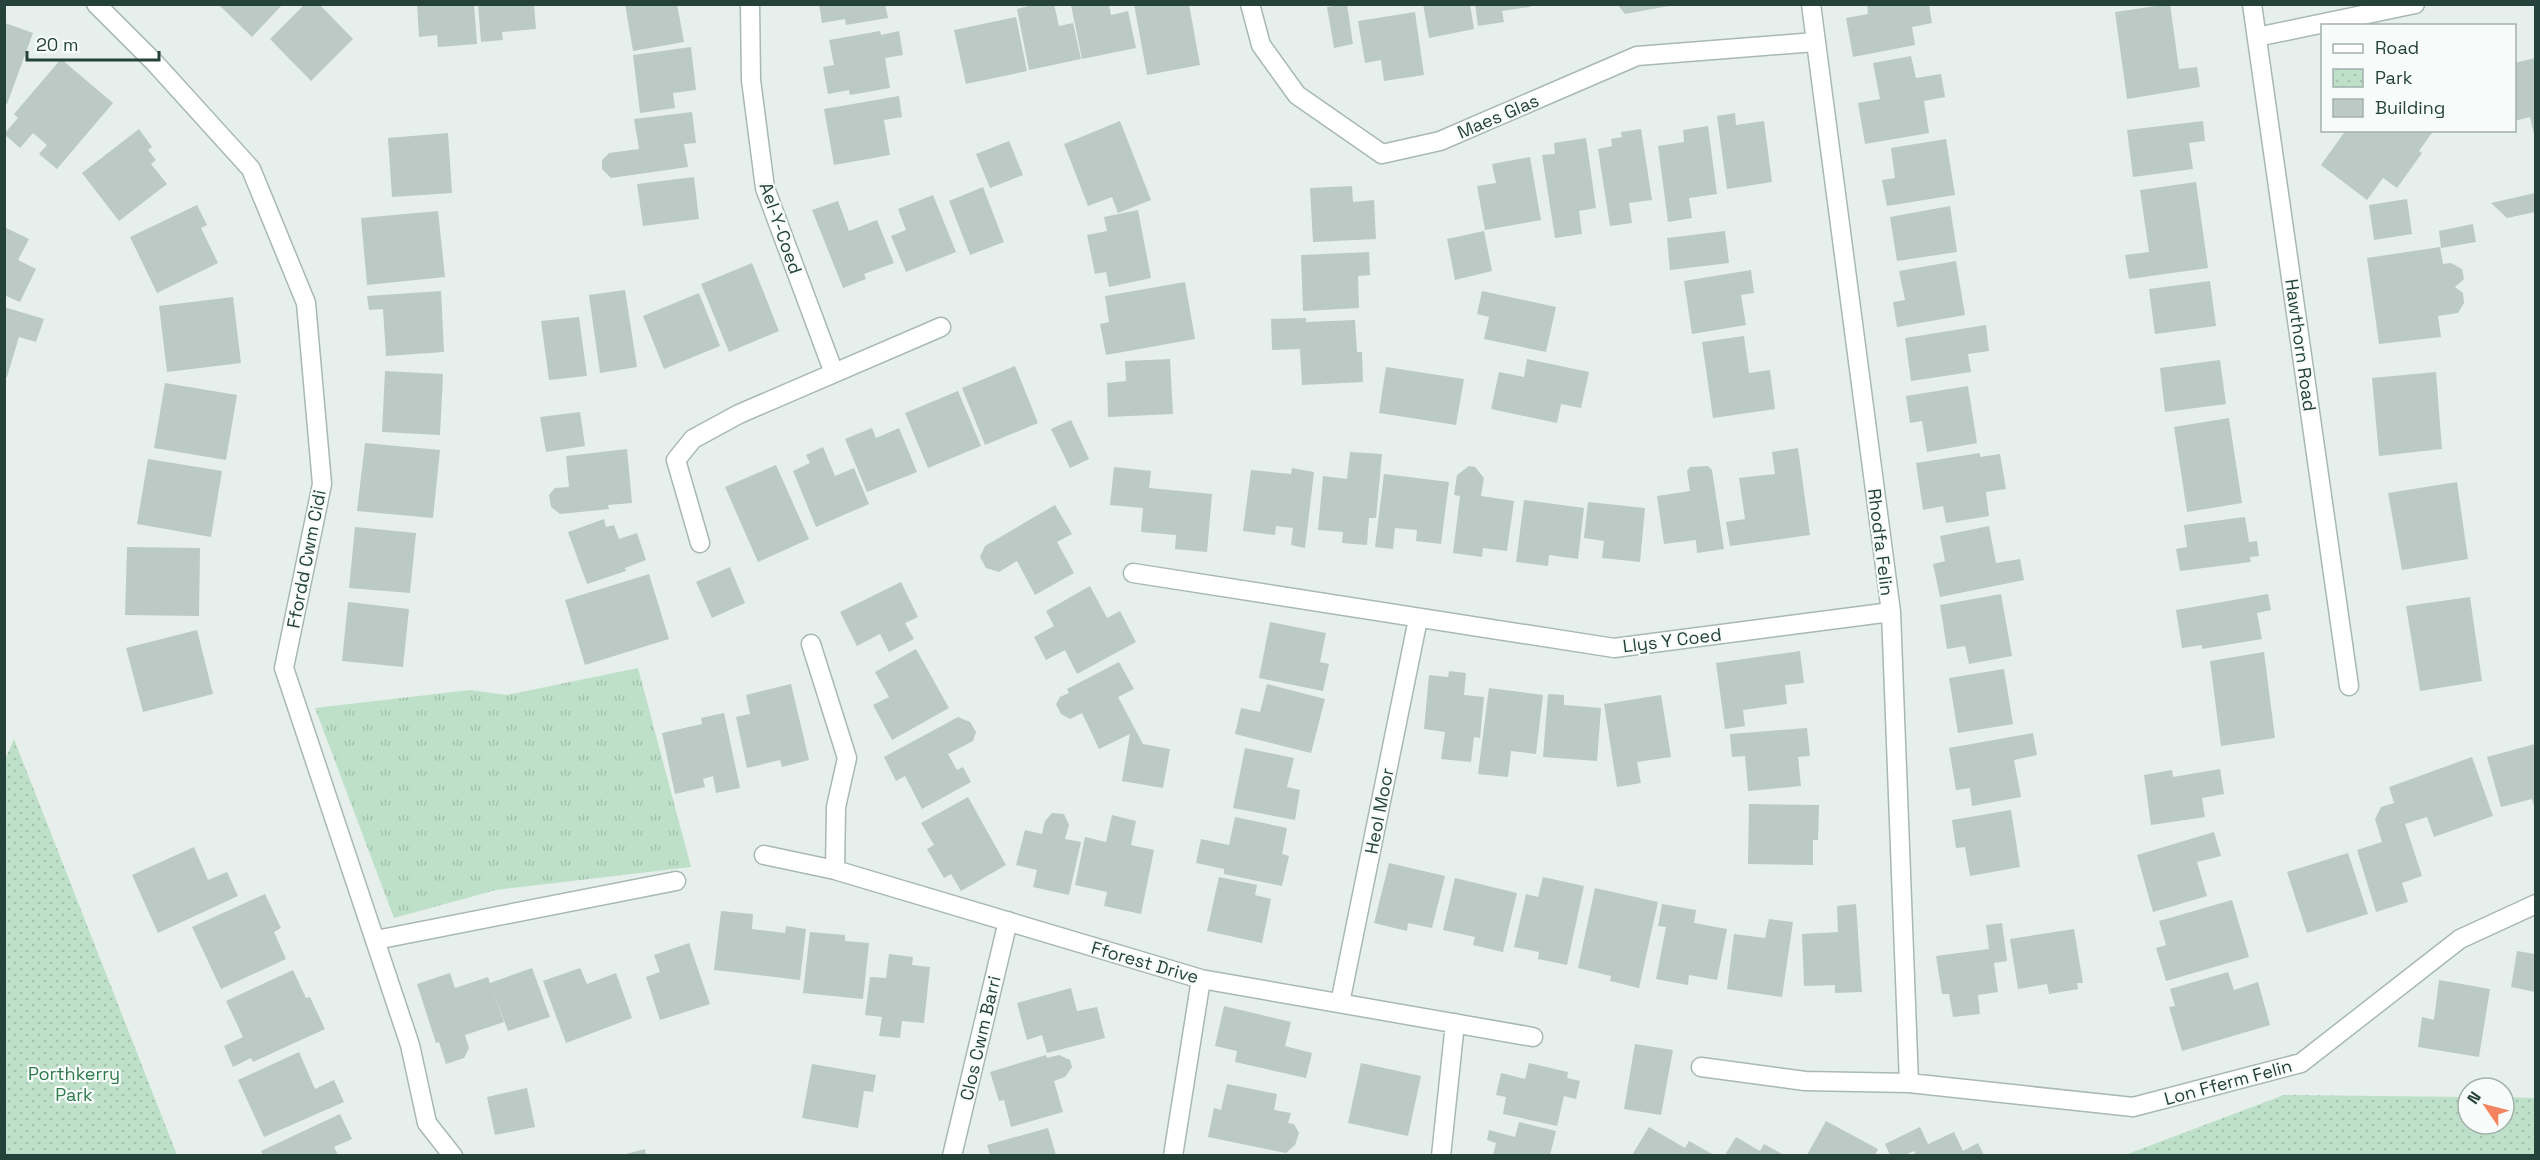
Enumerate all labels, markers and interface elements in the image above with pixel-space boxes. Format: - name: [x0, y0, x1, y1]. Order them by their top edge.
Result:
- scale bar: [27, 24, 159, 62]
- legend: [2321, 24, 2516, 132]
- text: 20 m: [36, 33, 79, 56]
- text: Road: [2375, 36, 2419, 59]
- text: Park: [2375, 66, 2413, 89]
- street label: Maes Glas: [1454, 89, 1542, 143]
- text: Building: [2375, 96, 2445, 119]
- street label: Ael-Y-Coed: [755, 179, 807, 277]
- street label: Hawthorn Road: [2280, 277, 2322, 413]
- street label: Rhodfa Felin: [1863, 487, 1899, 597]
- street label: Ffordd Cwm Cidi: [281, 488, 331, 630]
- street label: Llys Y Coed: [1621, 623, 1723, 657]
- street label: Heol Moor: [1359, 766, 1399, 856]
- street label: Fforest Drive: [1089, 936, 1201, 988]
- street label: Clos Cwm Barri: [954, 973, 1006, 1103]
- street label: Lon Fferm Felin: [2162, 1054, 2294, 1110]
- park label: Porthkerry Park: [28, 1062, 120, 1106]
- north arrow: [2456, 1076, 2516, 1136]
- text: N: [2462, 1087, 2486, 1108]

